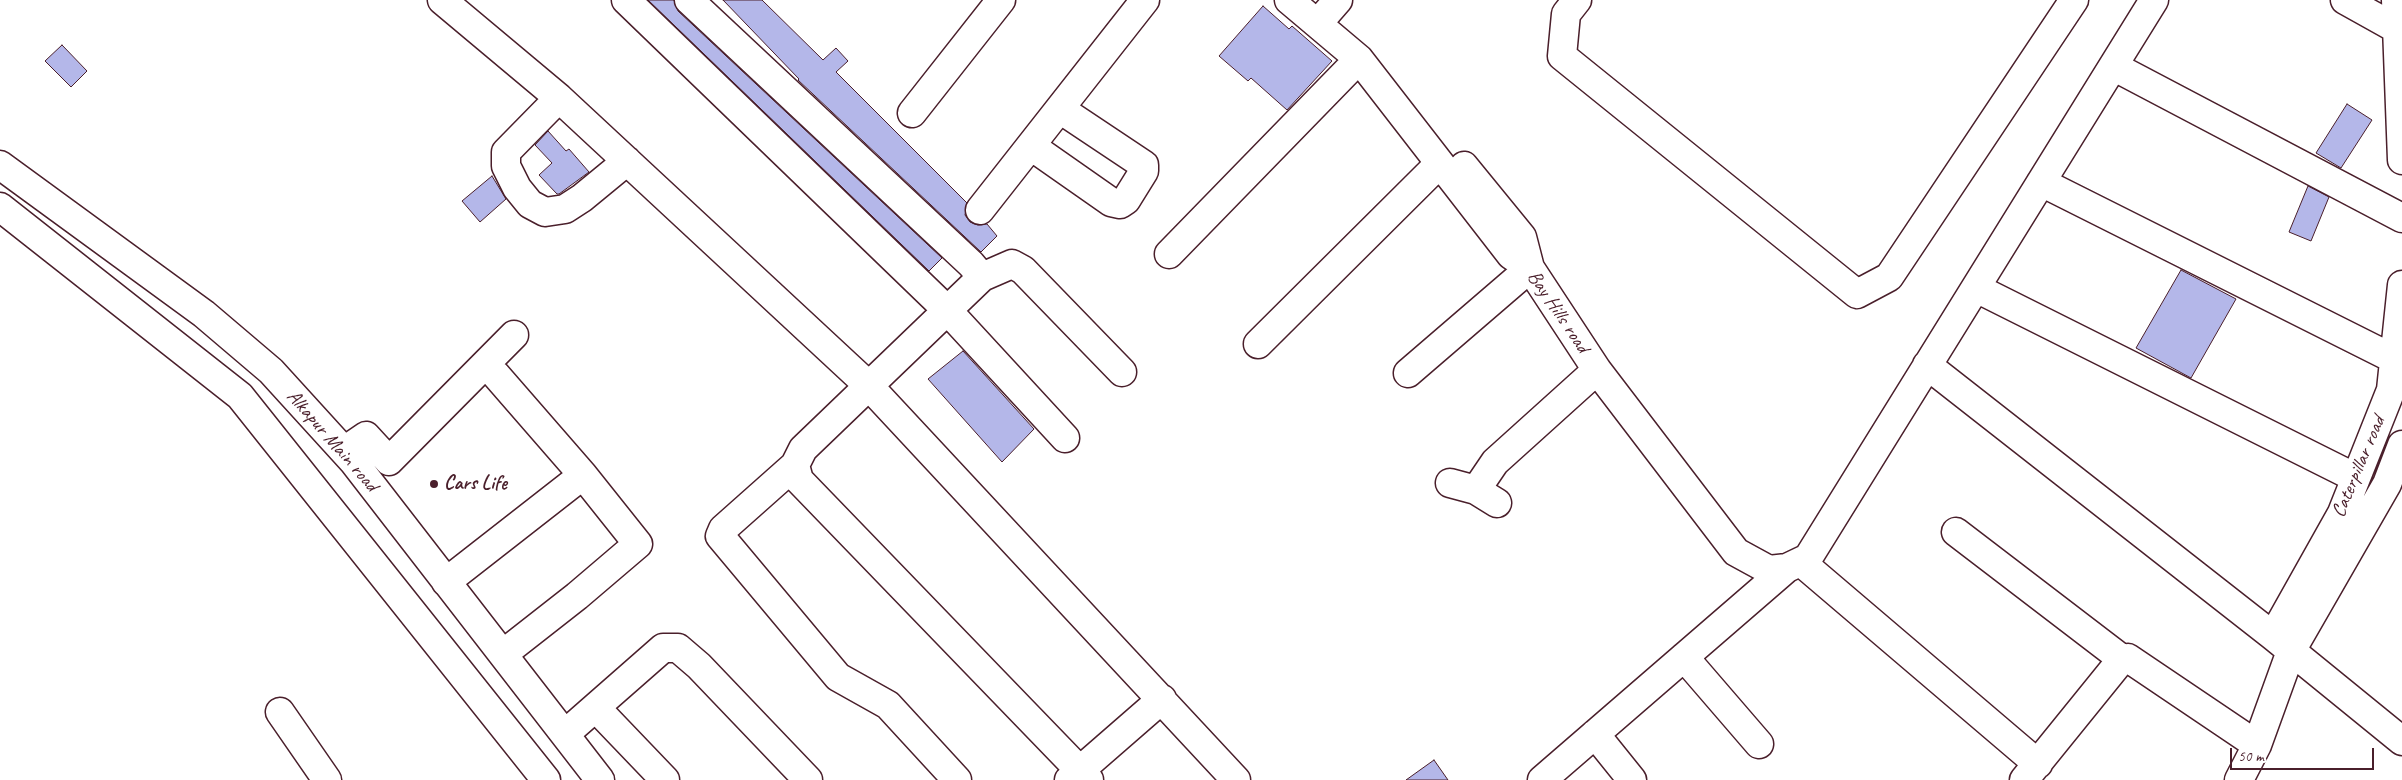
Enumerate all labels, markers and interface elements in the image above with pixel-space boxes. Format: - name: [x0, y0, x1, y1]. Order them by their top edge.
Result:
- street label: Bay Hills road: [1522, 266, 1594, 358]
- street label: Alkapur Main road: [281, 385, 383, 497]
- street label: Caterpillar road: [2327, 413, 2391, 521]
- place label: Cars Life: [444, 472, 507, 496]
- marker: Cars Life: [428, 478, 440, 490]
- scale bar: [2232, 738, 2376, 770]
- text: 50 m: [2238, 747, 2264, 766]

